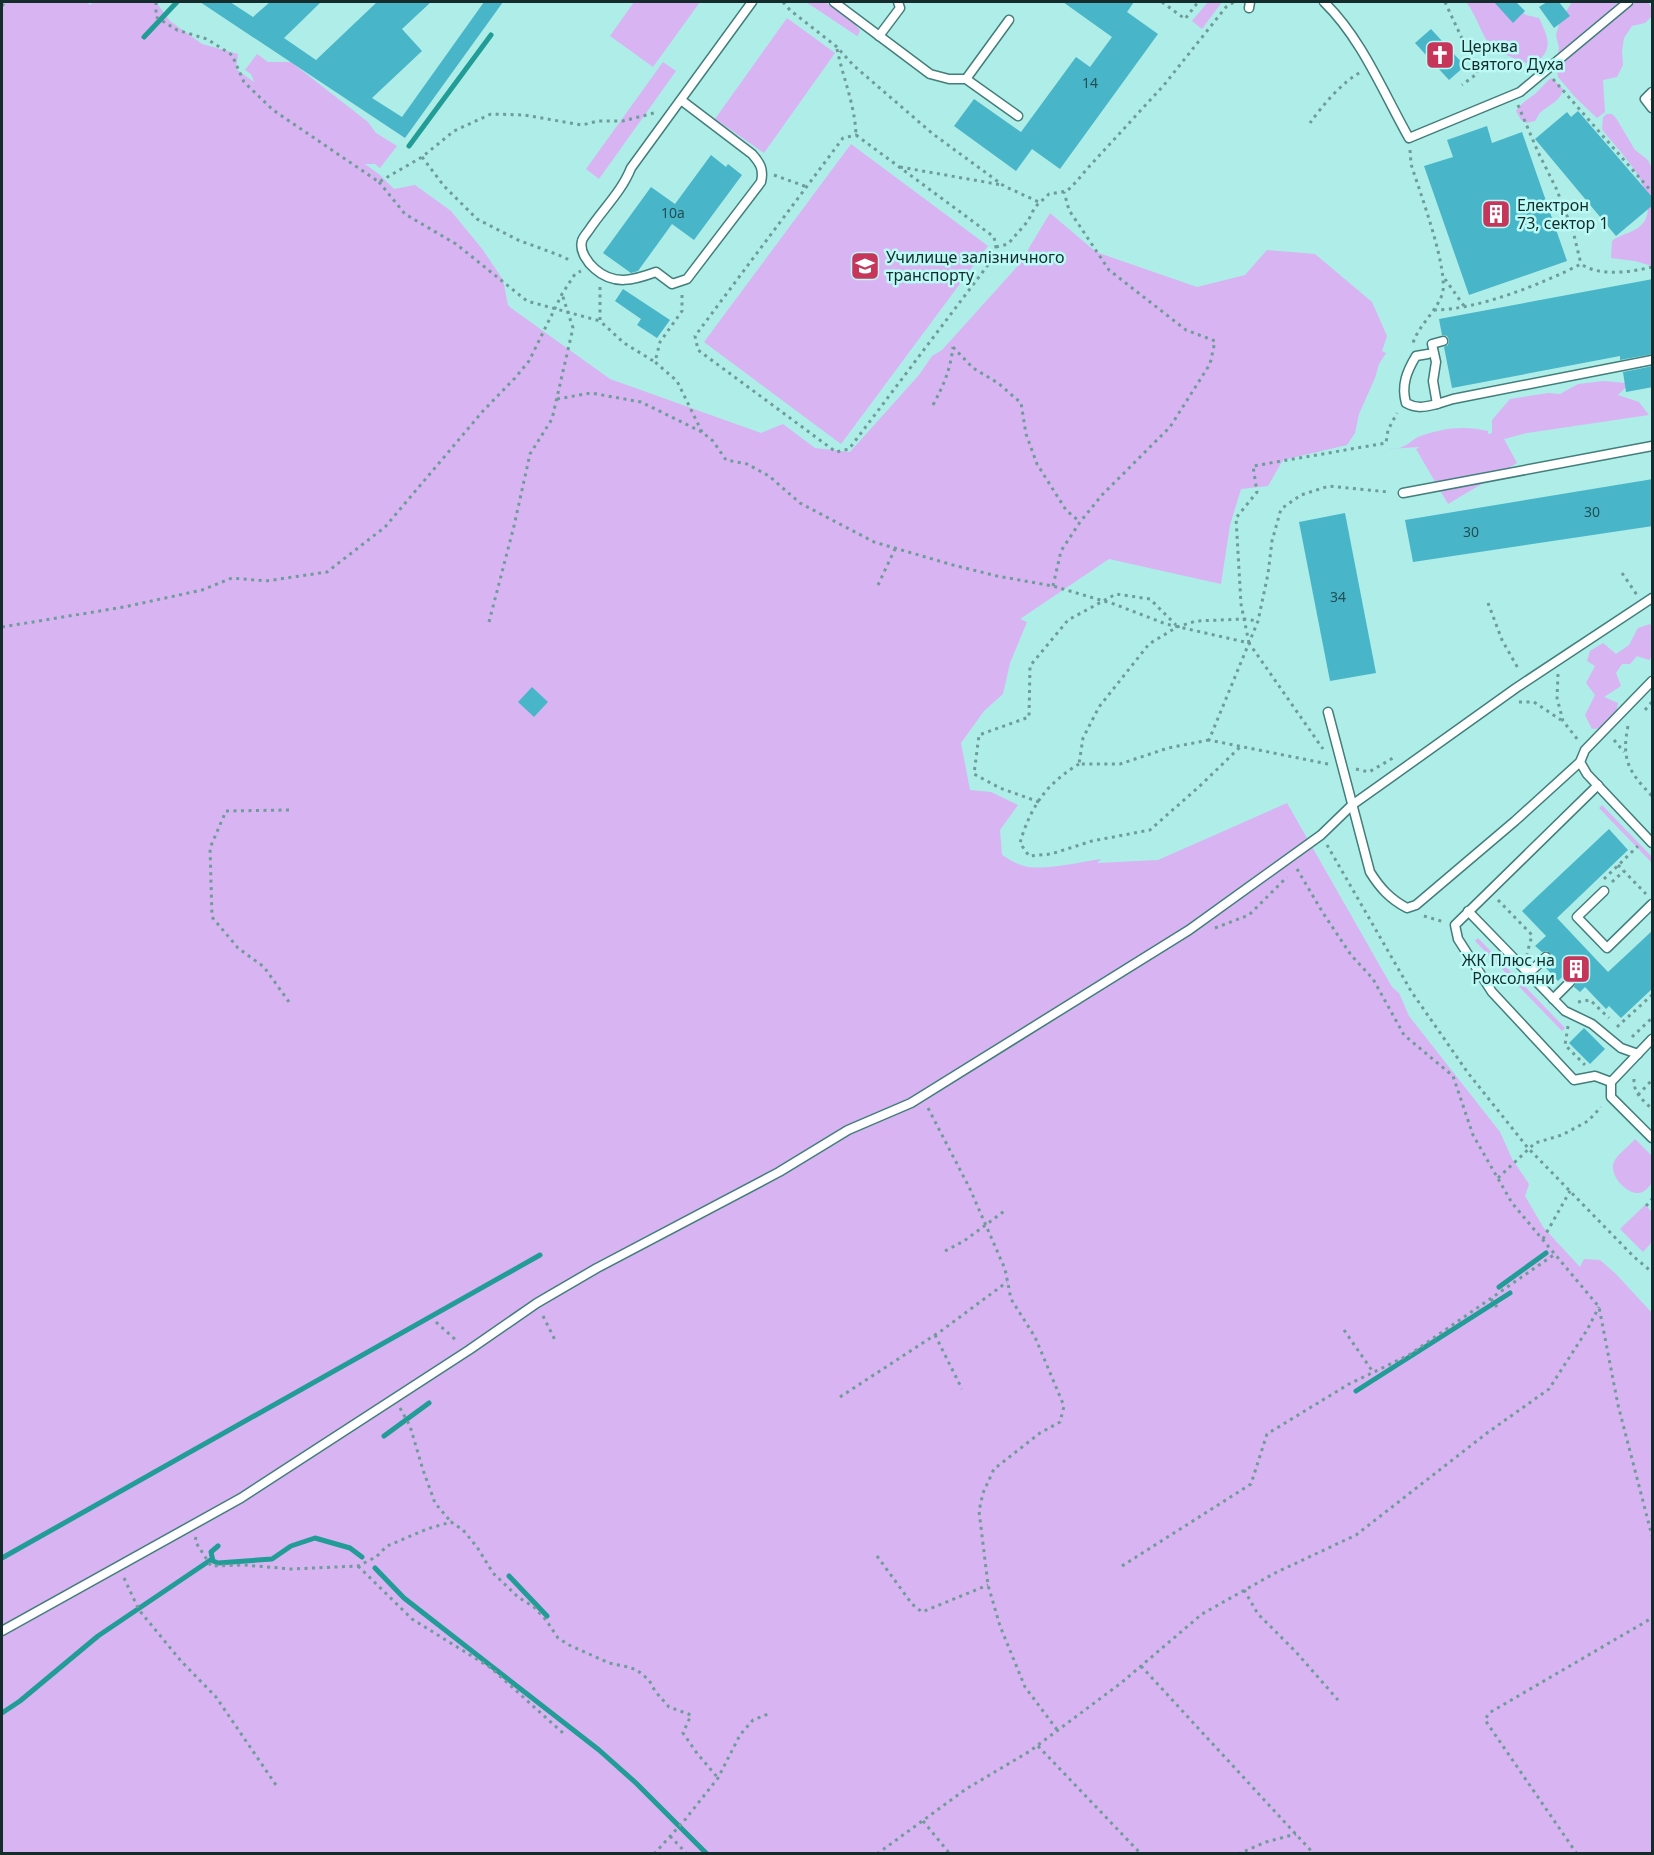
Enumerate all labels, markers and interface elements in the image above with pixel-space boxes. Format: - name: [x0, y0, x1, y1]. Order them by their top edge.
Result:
- place label: Церква Святого Духа: [1461, 35, 1564, 75]
- church icon: Церква Святого Духа: [1424, 39, 1456, 71]
- house number: 14: [1082, 73, 1098, 92]
- place label: Електрон 73, сектор 1: [1517, 194, 1609, 234]
- building icon: Електрон 73, сектор 1: [1480, 198, 1512, 230]
- house number: 10а: [661, 203, 685, 222]
- place label: Училище залізничного транспорту: [886, 246, 1064, 286]
- school or university icon: Училище залізничного транспорту: [849, 250, 881, 282]
- house number: 30: [1584, 502, 1600, 521]
- house number: 30: [1463, 522, 1479, 541]
- house number: 34: [1330, 587, 1346, 606]
- place label: ЖК Плюс на Роксоляни: [1462, 949, 1555, 989]
- building icon: ЖК Плюс на Роксоляни: [1560, 953, 1592, 985]

